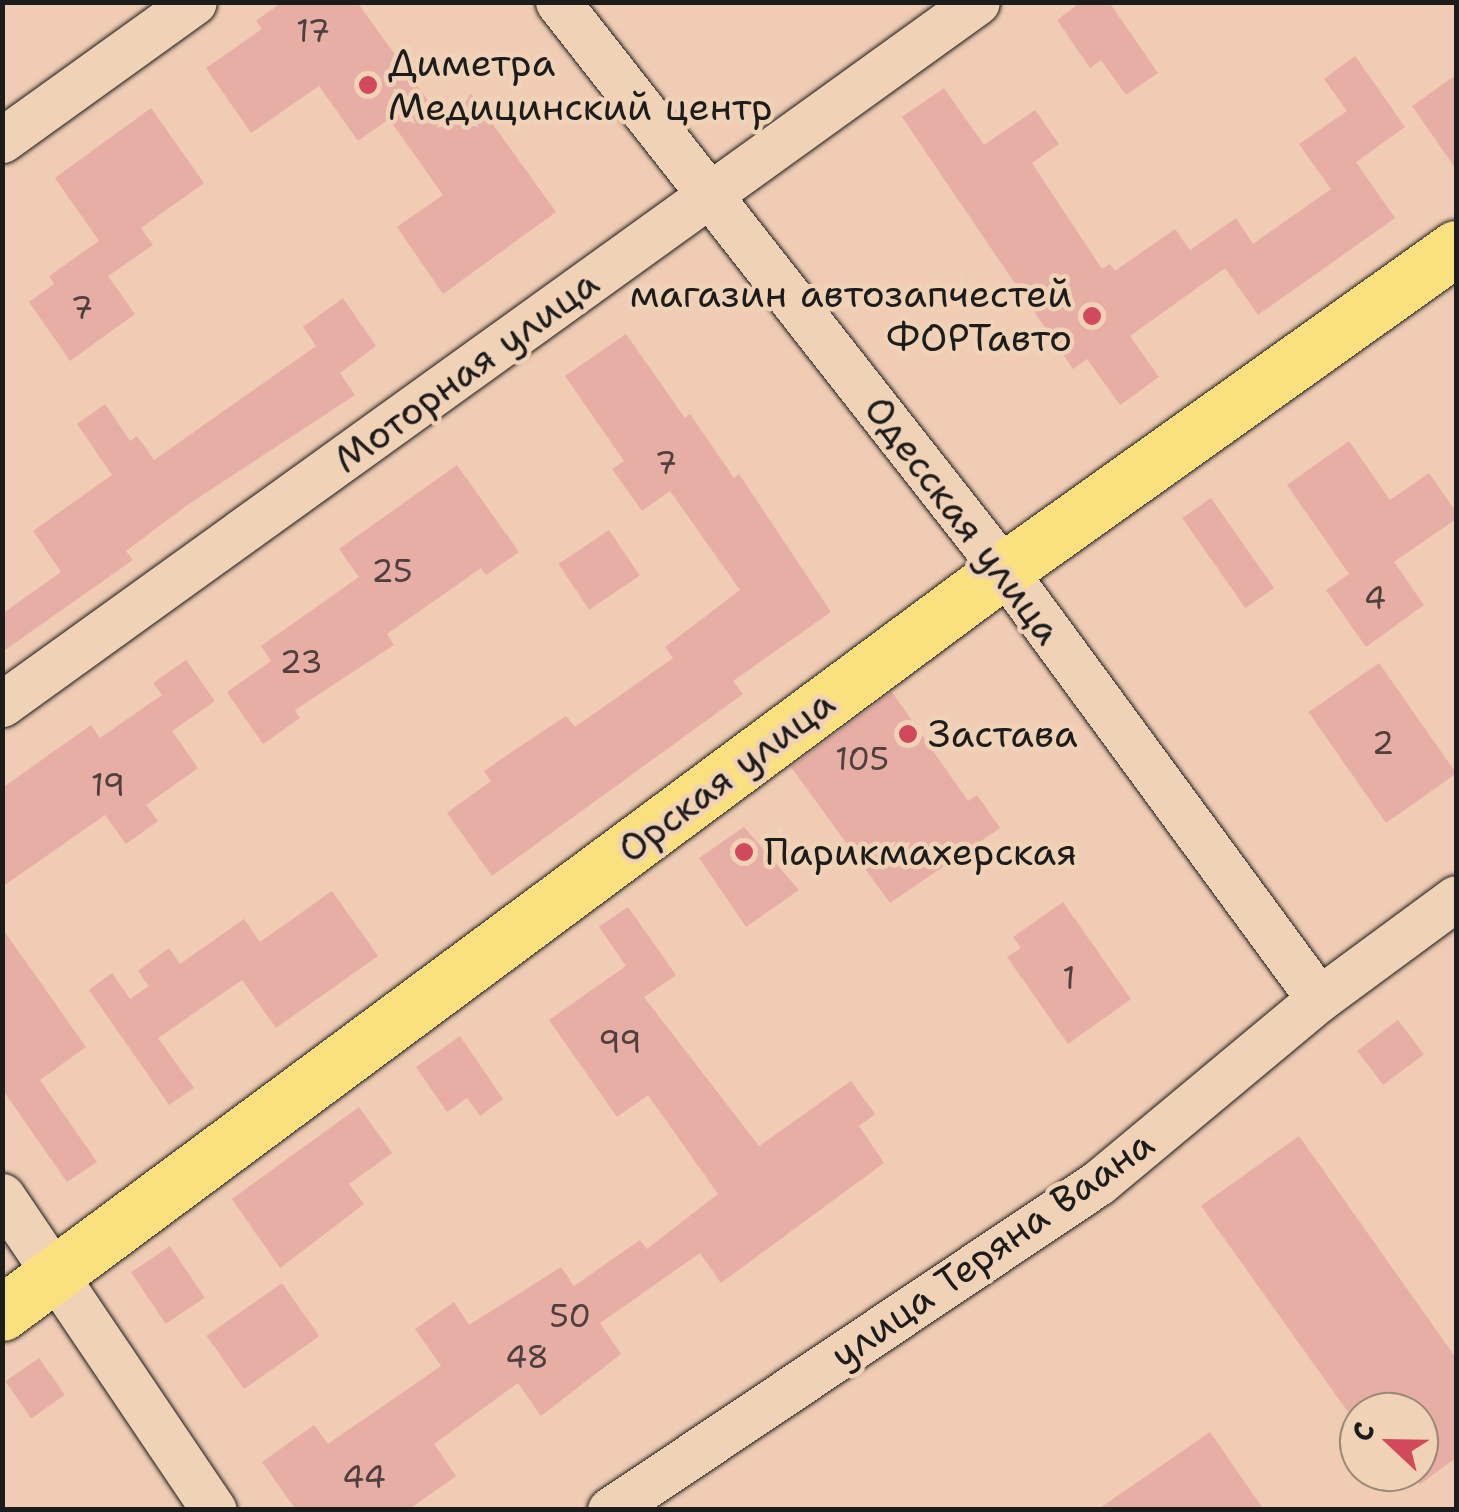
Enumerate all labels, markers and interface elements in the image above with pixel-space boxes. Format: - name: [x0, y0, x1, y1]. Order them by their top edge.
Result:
- house number: 17: [296, 12, 330, 50]
- place label: Диметра Медицинский центр: [388, 40, 773, 130]
- marker: Диметра Медицинский центр: [357, 74, 379, 96]
- street label: Моторная улица: [325, 260, 607, 482]
- place label: магазин автозапчестей ФОРТавто: [629, 271, 1072, 360]
- house number: 7: [71, 289, 93, 327]
- marker: магазин автозапчестей ФОРТавто: [1081, 305, 1103, 327]
- street label: Одесская улица: [855, 387, 1071, 653]
- house number: 7: [655, 444, 677, 482]
- house number: 25: [371, 552, 413, 590]
- house number: 4: [1364, 579, 1386, 617]
- house number: 23: [279, 643, 323, 681]
- street label: Орская улица: [609, 680, 843, 872]
- place label: Застава: [928, 711, 1078, 757]
- marker: Застава: [897, 723, 919, 745]
- house number: 2: [1372, 724, 1394, 762]
- house number: 105: [835, 740, 889, 778]
- house number: 19: [91, 766, 125, 804]
- place label: Парикмахерская: [764, 829, 1077, 875]
- marker: Парикмахерская: [733, 841, 755, 863]
- house number: 1: [1062, 959, 1076, 997]
- house number: 99: [598, 1023, 642, 1061]
- street label: улица Теряна Ваана: [822, 1120, 1162, 1378]
- house number: 50: [549, 1297, 591, 1335]
- house number: 48: [505, 1338, 549, 1376]
- north arrow: [1339, 1392, 1439, 1492]
- text: С: [1342, 1416, 1384, 1447]
- house number: 44: [342, 1458, 386, 1496]

